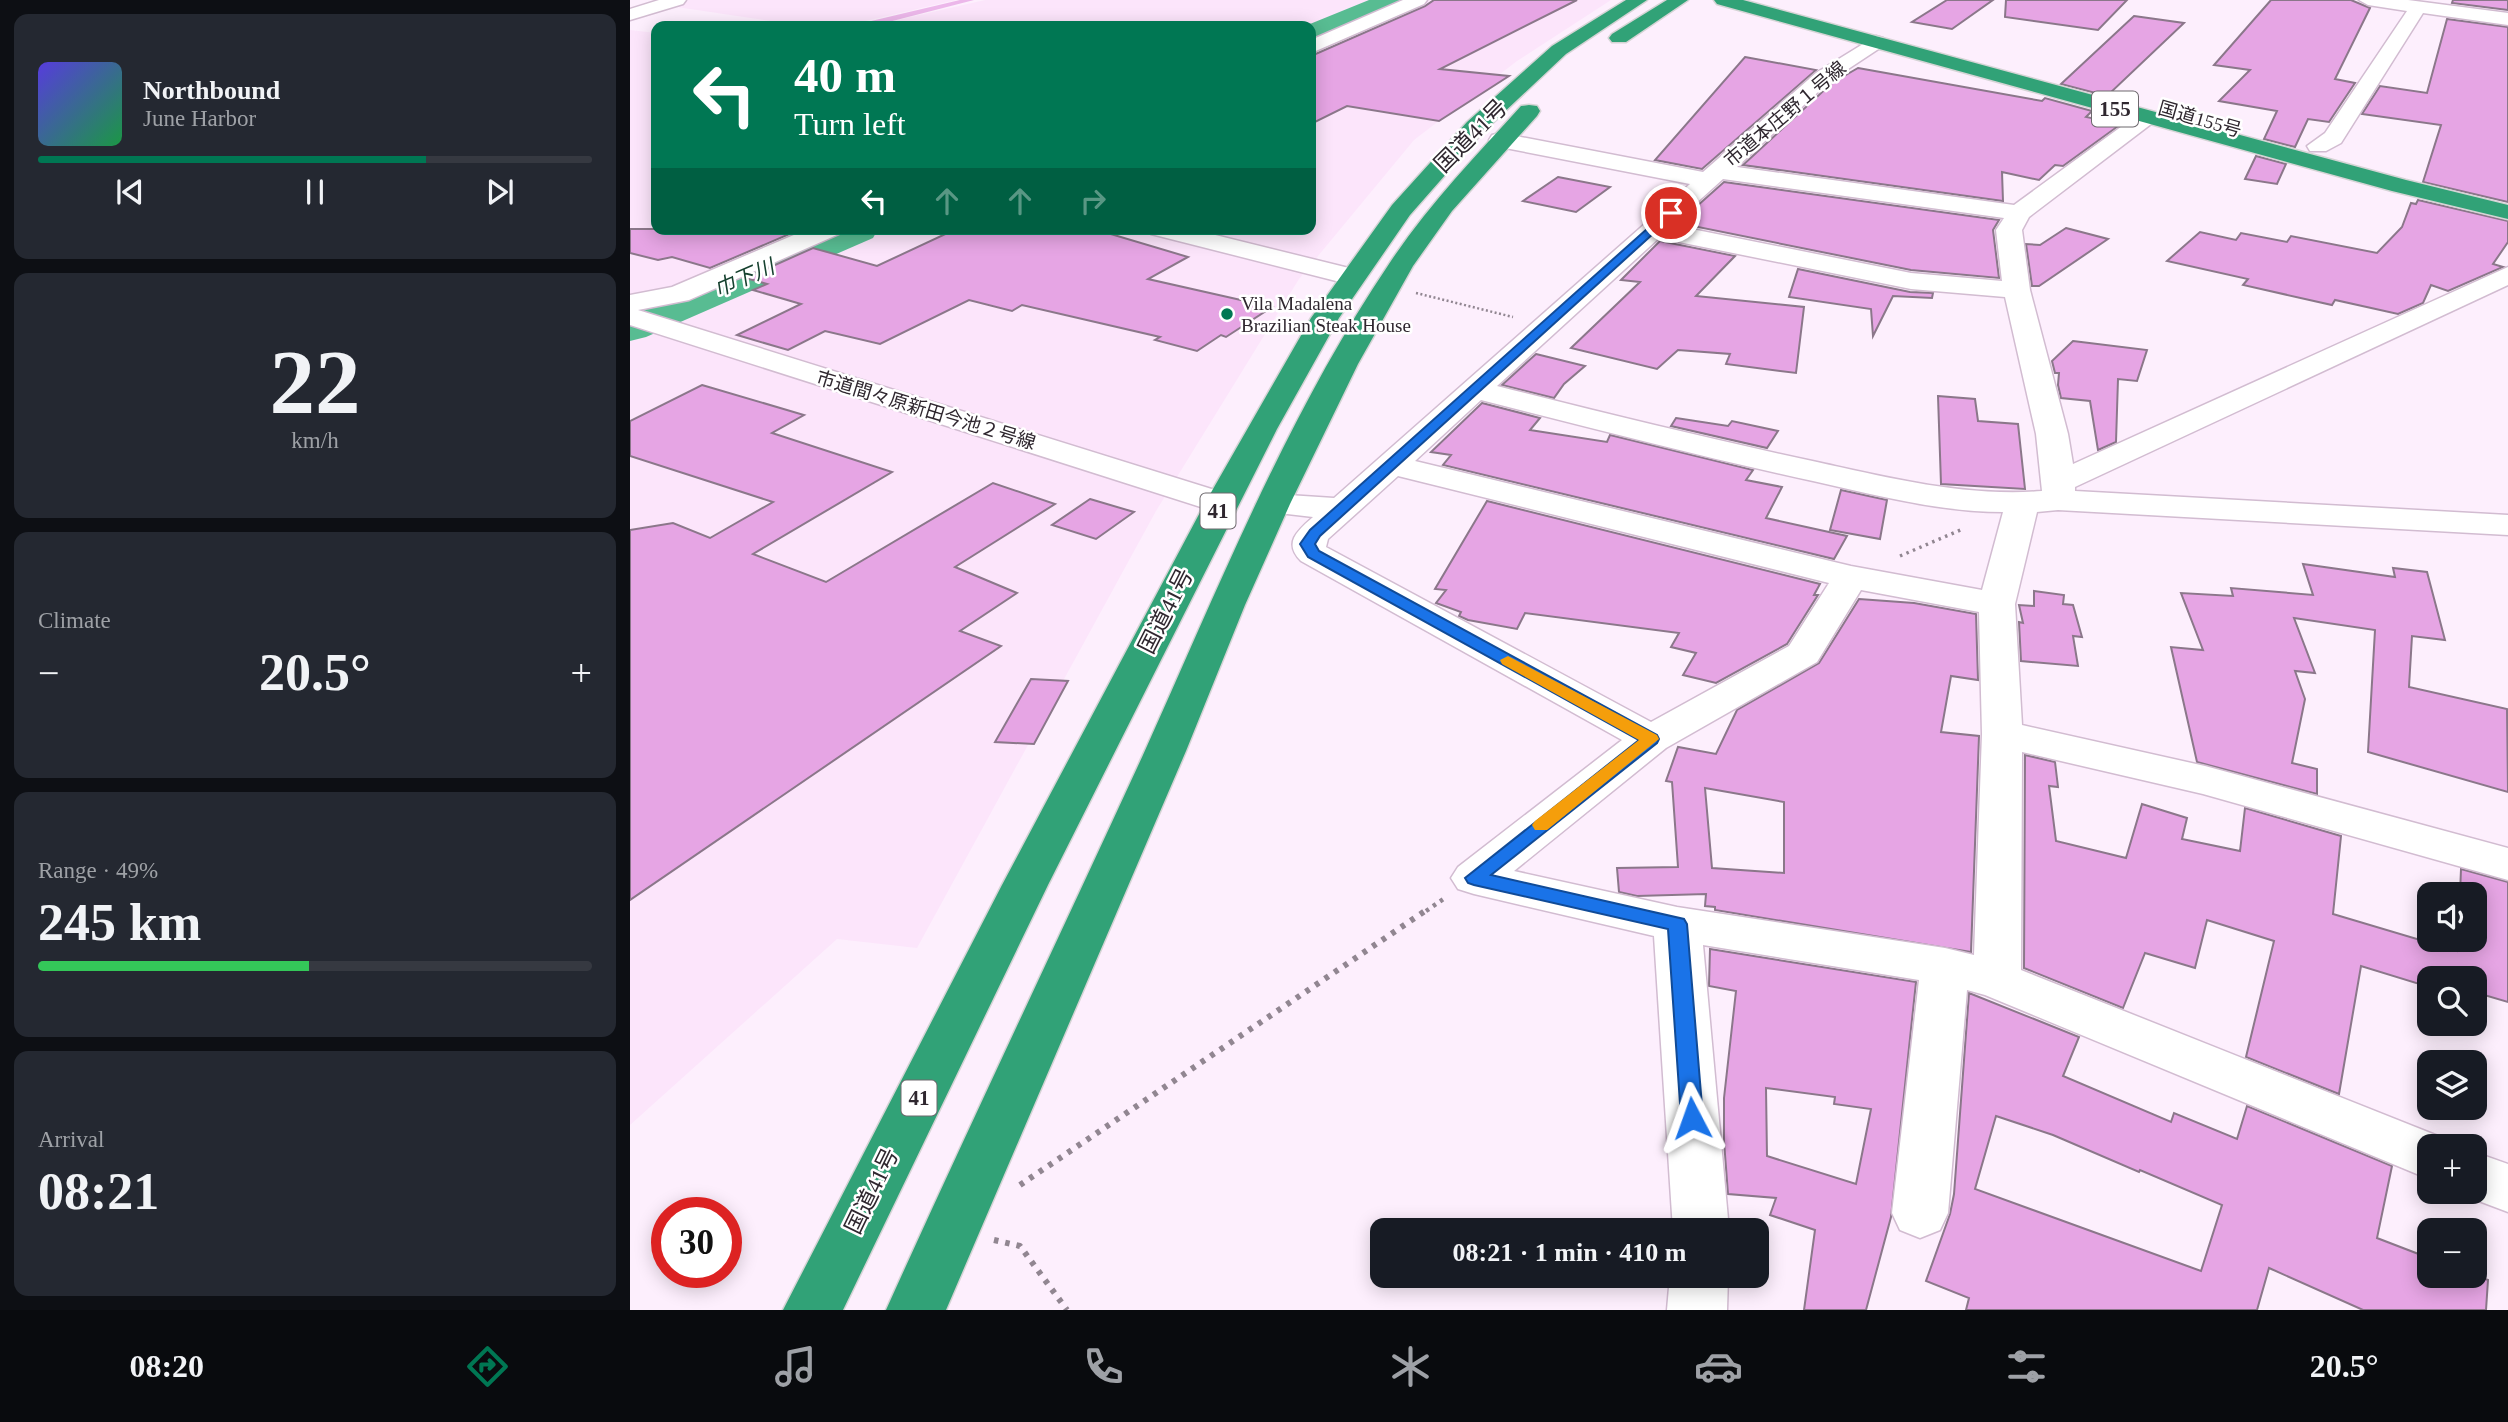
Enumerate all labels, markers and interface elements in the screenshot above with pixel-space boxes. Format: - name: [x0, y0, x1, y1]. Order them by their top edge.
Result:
- text: 40 m: [794, 48, 896, 103]
- icon: left: [679, 49, 770, 140]
- street label: 市道本庄野１号線: [1720, 57, 1850, 171]
- text: Northbound: [143, 76, 280, 105]
- road number: 155: [2092, 92, 2138, 126]
- street label: 国道41号: [1430, 95, 1512, 177]
- street label: 国道155号: [2156, 97, 2244, 141]
- text: June Harbor: [143, 106, 256, 131]
- text: Turn left: [794, 106, 906, 142]
- icon: previous: [111, 173, 149, 211]
- icon: pause: [296, 173, 334, 211]
- icon: next: [481, 173, 519, 211]
- icon: left: [855, 182, 893, 220]
- icon: ahead: [928, 182, 966, 220]
- icon: ahead: [1001, 182, 1039, 220]
- icon: right: [1074, 182, 1112, 220]
- pin: [1641, 183, 1701, 243]
- icon: arrive: [1652, 194, 1690, 232]
- water label: 巾下川: [710, 254, 780, 301]
- place label: Vila Madalena Brazilian Steak House: [1241, 293, 1411, 336]
- marker: Vila Madalena Brazilian Steak House: [1219, 306, 1235, 322]
- text: 22: [270, 332, 361, 433]
- street label: 市道間々原新田今池２号線: [814, 367, 1038, 453]
- text: km/h: [291, 428, 339, 453]
- road number: 41: [1200, 494, 1236, 528]
- street label: 国道41号: [1134, 564, 1198, 658]
- text: Climate: [38, 608, 111, 633]
- text: 20.5°: [259, 644, 371, 701]
- text: −: [38, 652, 59, 694]
- text: +: [571, 652, 592, 694]
- text: Range · 49%: [38, 858, 158, 883]
- map controls: [2417, 882, 2487, 1288]
- button: sound: [2417, 882, 2487, 952]
- text: 245 km: [38, 894, 201, 951]
- button: search: [2417, 966, 2487, 1036]
- button: layers: [2417, 1050, 2487, 1120]
- road number: 41: [902, 1080, 936, 1116]
- position arrow: [1655, 1081, 1729, 1155]
- text: Arrival: [38, 1127, 104, 1152]
- button: +: [2417, 1134, 2487, 1204]
- street label: 国道41号: [841, 1144, 903, 1238]
- text: 08:21: [38, 1163, 159, 1220]
- speed limit sign: 30: [651, 1197, 742, 1288]
- button: −: [2417, 1218, 2487, 1288]
- text: 08:21 · 1 min · 410 m: [1453, 1238, 1687, 1267]
- icon: directions: [463, 1342, 512, 1391]
- icon: music: [771, 1342, 820, 1391]
- icon: phone: [1079, 1342, 1128, 1391]
- icon: climate: [1386, 1342, 1435, 1391]
- icon: car: [1694, 1342, 1743, 1391]
- icon: filters: [2002, 1342, 2051, 1391]
- text: 08:20: [129, 1348, 204, 1384]
- text: 20.5°: [2310, 1348, 2379, 1384]

